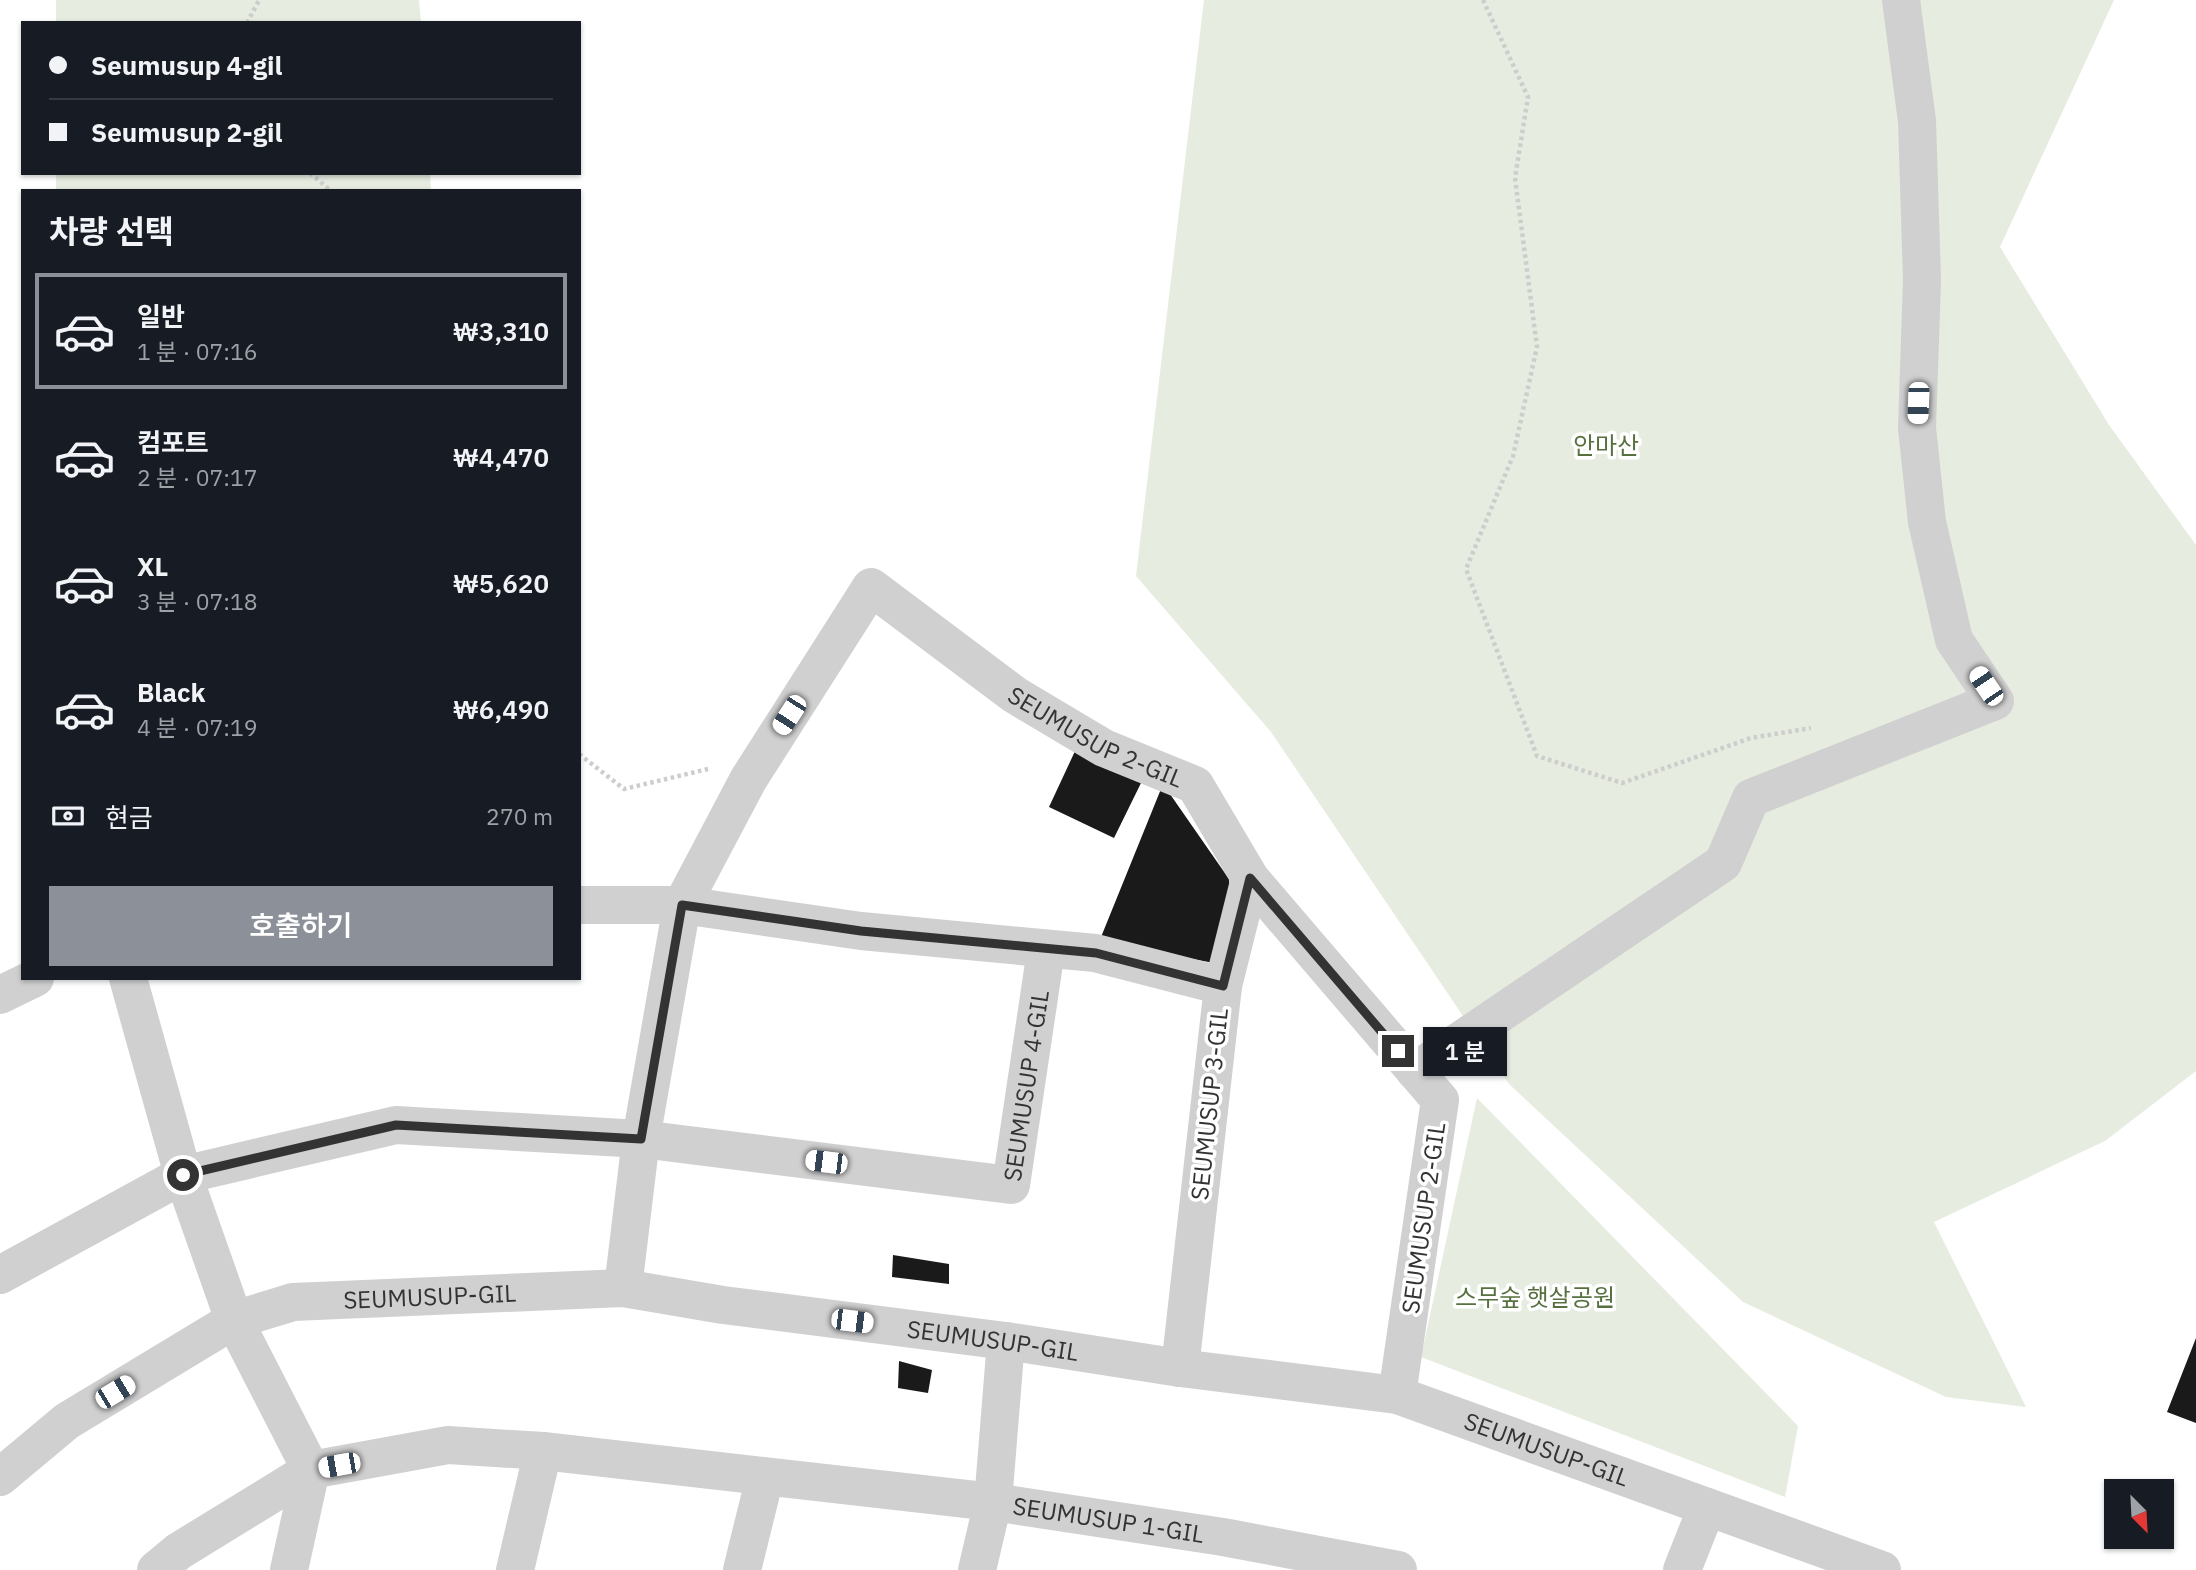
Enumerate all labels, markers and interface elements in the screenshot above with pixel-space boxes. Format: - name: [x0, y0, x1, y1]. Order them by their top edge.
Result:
- text: Seumusup 4-gil: [91, 48, 282, 82]
- text: Seumusup 2-gil: [91, 115, 282, 149]
- text: 차량 선택: [49, 210, 174, 252]
- text: 일반: [137, 299, 185, 333]
- icon: car: [53, 300, 116, 363]
- text: ₩3,310: [453, 314, 549, 348]
- text: 1 분 · 07:16: [137, 336, 258, 366]
- car: [1907, 382, 1930, 424]
- text: 컴포트: [137, 425, 209, 459]
- icon: car: [53, 426, 116, 489]
- park label: 안마산: [1573, 429, 1639, 461]
- text: ₩4,470: [453, 440, 549, 474]
- text: 2 분 · 07:17: [137, 462, 258, 492]
- text: XL: [137, 549, 168, 583]
- icon: car: [53, 552, 116, 615]
- text: ₩5,620: [453, 566, 549, 600]
- text: 3 분 · 07:18: [137, 586, 258, 616]
- car: [1966, 663, 2007, 709]
- text: Black: [137, 675, 205, 709]
- icon: car: [53, 678, 116, 741]
- street label: SEUMUSUP 2-GIL: [1002, 678, 1188, 795]
- text: ₩6,490: [453, 692, 549, 726]
- car: [769, 692, 810, 738]
- text: 4 분 · 07:19: [137, 712, 258, 742]
- icon: cash: [49, 797, 87, 835]
- text: 현금: [105, 800, 153, 834]
- text: 270 m: [486, 801, 553, 831]
- button: 호출하기: [49, 886, 553, 966]
- street label: SEUMUSUP 4-GIL: [996, 988, 1056, 1184]
- street label: SEUMUSUP 3-GIL: [1183, 1006, 1235, 1202]
- callout: 1 분: [1422, 1026, 1506, 1076]
- route end: [1382, 1035, 1414, 1067]
- text: 1 분: [1445, 1036, 1485, 1066]
- street label: SEUMUSUP 2-GIL: [1394, 1120, 1452, 1316]
- car: [804, 1149, 849, 1175]
- route start: [167, 1159, 199, 1191]
- street label: SEUMUSUP-GIL: [343, 1277, 517, 1316]
- park label: 스무숲 햇살공원: [1455, 1281, 1615, 1313]
- car: [830, 1308, 875, 1334]
- street label: SEUMUSUP-GIL: [905, 1313, 1081, 1368]
- car: [92, 1372, 139, 1412]
- street label: SEUMUSUP-GIL: [1460, 1405, 1633, 1493]
- car: [317, 1451, 362, 1479]
- north arrow: [2104, 1479, 2174, 1549]
- map controls: [2104, 1479, 2174, 1549]
- street label: SEUMUSUP 1-GIL: [1011, 1489, 1207, 1550]

